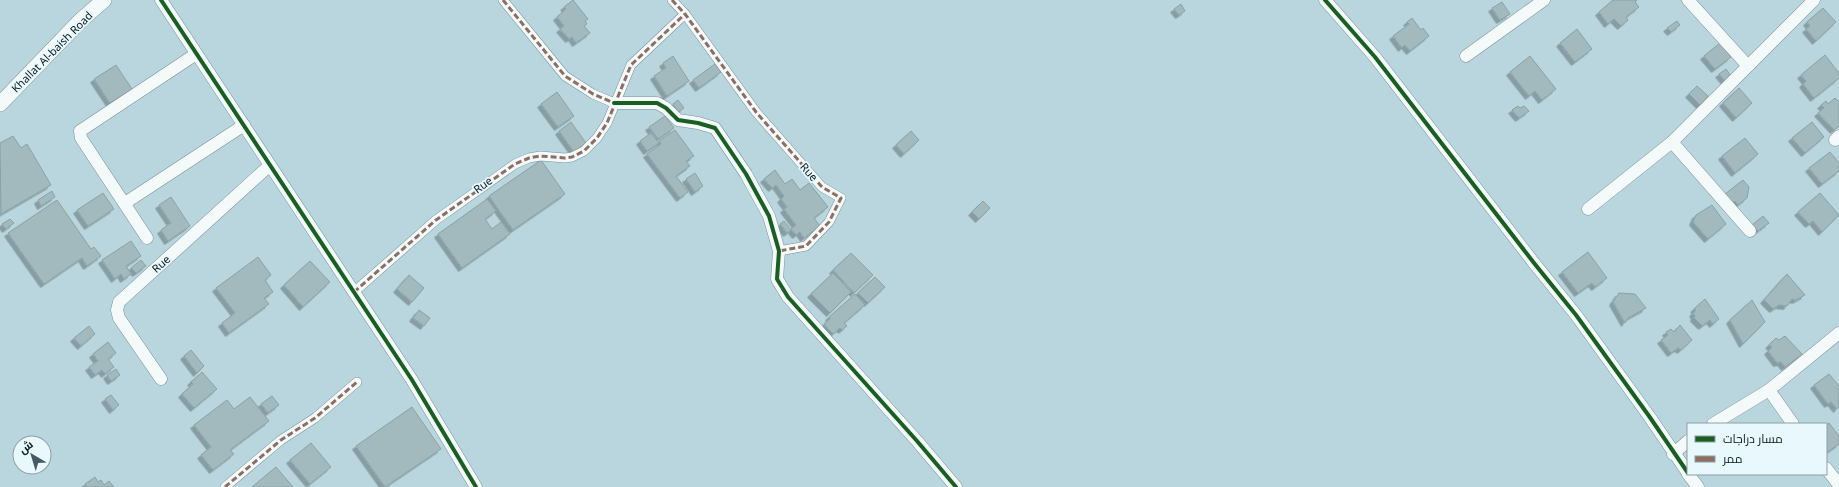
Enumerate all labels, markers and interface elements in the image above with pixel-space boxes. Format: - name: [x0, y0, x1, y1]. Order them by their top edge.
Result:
- street label: Khallat Al-baish Road: [8, 8, 95, 95]
- street label: Rue: [797, 159, 822, 184]
- street label: Rue: [470, 173, 495, 196]
- street label: Rue: [148, 251, 173, 276]
- legend: [1687, 423, 1827, 475]
- text: مسار دراجات: [1723, 430, 1783, 447]
- north arrow: [12, 435, 52, 475]
- text: ش: [15, 436, 36, 457]
- text: ممر: [1722, 450, 1742, 467]

